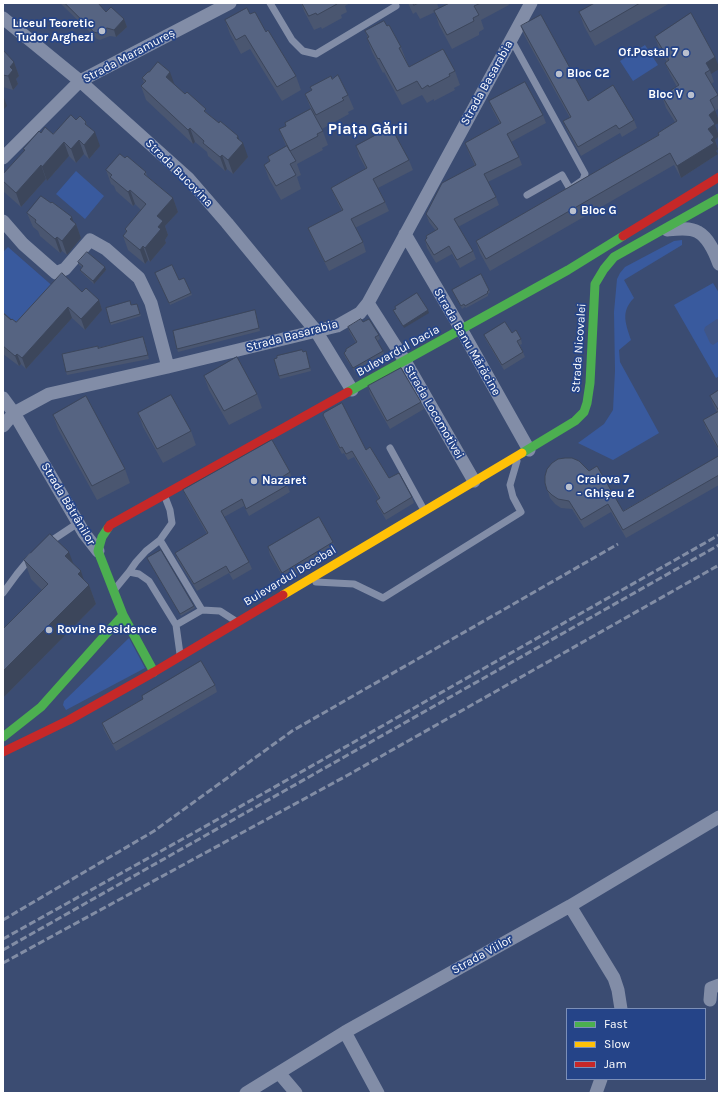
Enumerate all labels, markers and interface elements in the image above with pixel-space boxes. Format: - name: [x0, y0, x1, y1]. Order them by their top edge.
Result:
- place label: Liceul Teoretic Tudor Arghezi: [13, 17, 94, 45]
- street label: Strada Maramureș: [80, 26, 178, 86]
- marker: Liceul Teoretic Tudor Arghezi: [97, 26, 107, 36]
- street label: Strada Basarabia: [458, 38, 516, 128]
- place label: Of.Postal 7: [618, 46, 678, 60]
- marker: Of.Postal 7: [681, 48, 691, 58]
- place label: Bloc C2: [567, 67, 609, 81]
- marker: Bloc C2: [554, 69, 564, 79]
- place label: Bloc V: [648, 88, 683, 102]
- marker: Bloc V: [686, 90, 696, 100]
- district label: Piața Gării: [328, 119, 408, 139]
- street label: Strada Bucovina: [142, 136, 216, 210]
- place label: Bloc G: [581, 204, 617, 218]
- marker: Bloc G: [568, 206, 578, 216]
- street label: Strada Banu Mărăcine: [430, 286, 504, 398]
- street label: Strada Nicovalei: [569, 303, 589, 393]
- street label: Strada Basarabia: [245, 317, 339, 355]
- street label: Bulevardul Dacia: [354, 322, 442, 380]
- street label: Strada Locomotivei: [401, 363, 467, 461]
- street label: Strada Bătrânilor: [38, 460, 98, 548]
- place label: Craiova 7 - Ghișeu 2: [577, 473, 635, 501]
- place label: Nazaret: [262, 474, 306, 488]
- marker: Nazaret: [249, 476, 259, 486]
- marker: Craiova 7 - Ghișeu 2: [564, 482, 574, 492]
- street label: Bulevardul Decebal: [241, 543, 339, 609]
- place label: Rovine Residence: [57, 623, 157, 637]
- marker: Rovine Residence: [44, 625, 54, 635]
- street label: Strada Viilor: [449, 932, 515, 978]
- legend: [566, 1008, 706, 1080]
- text: Fast: [604, 1017, 627, 1031]
- text: Slow: [604, 1037, 630, 1051]
- text: Jam: [604, 1057, 627, 1071]

